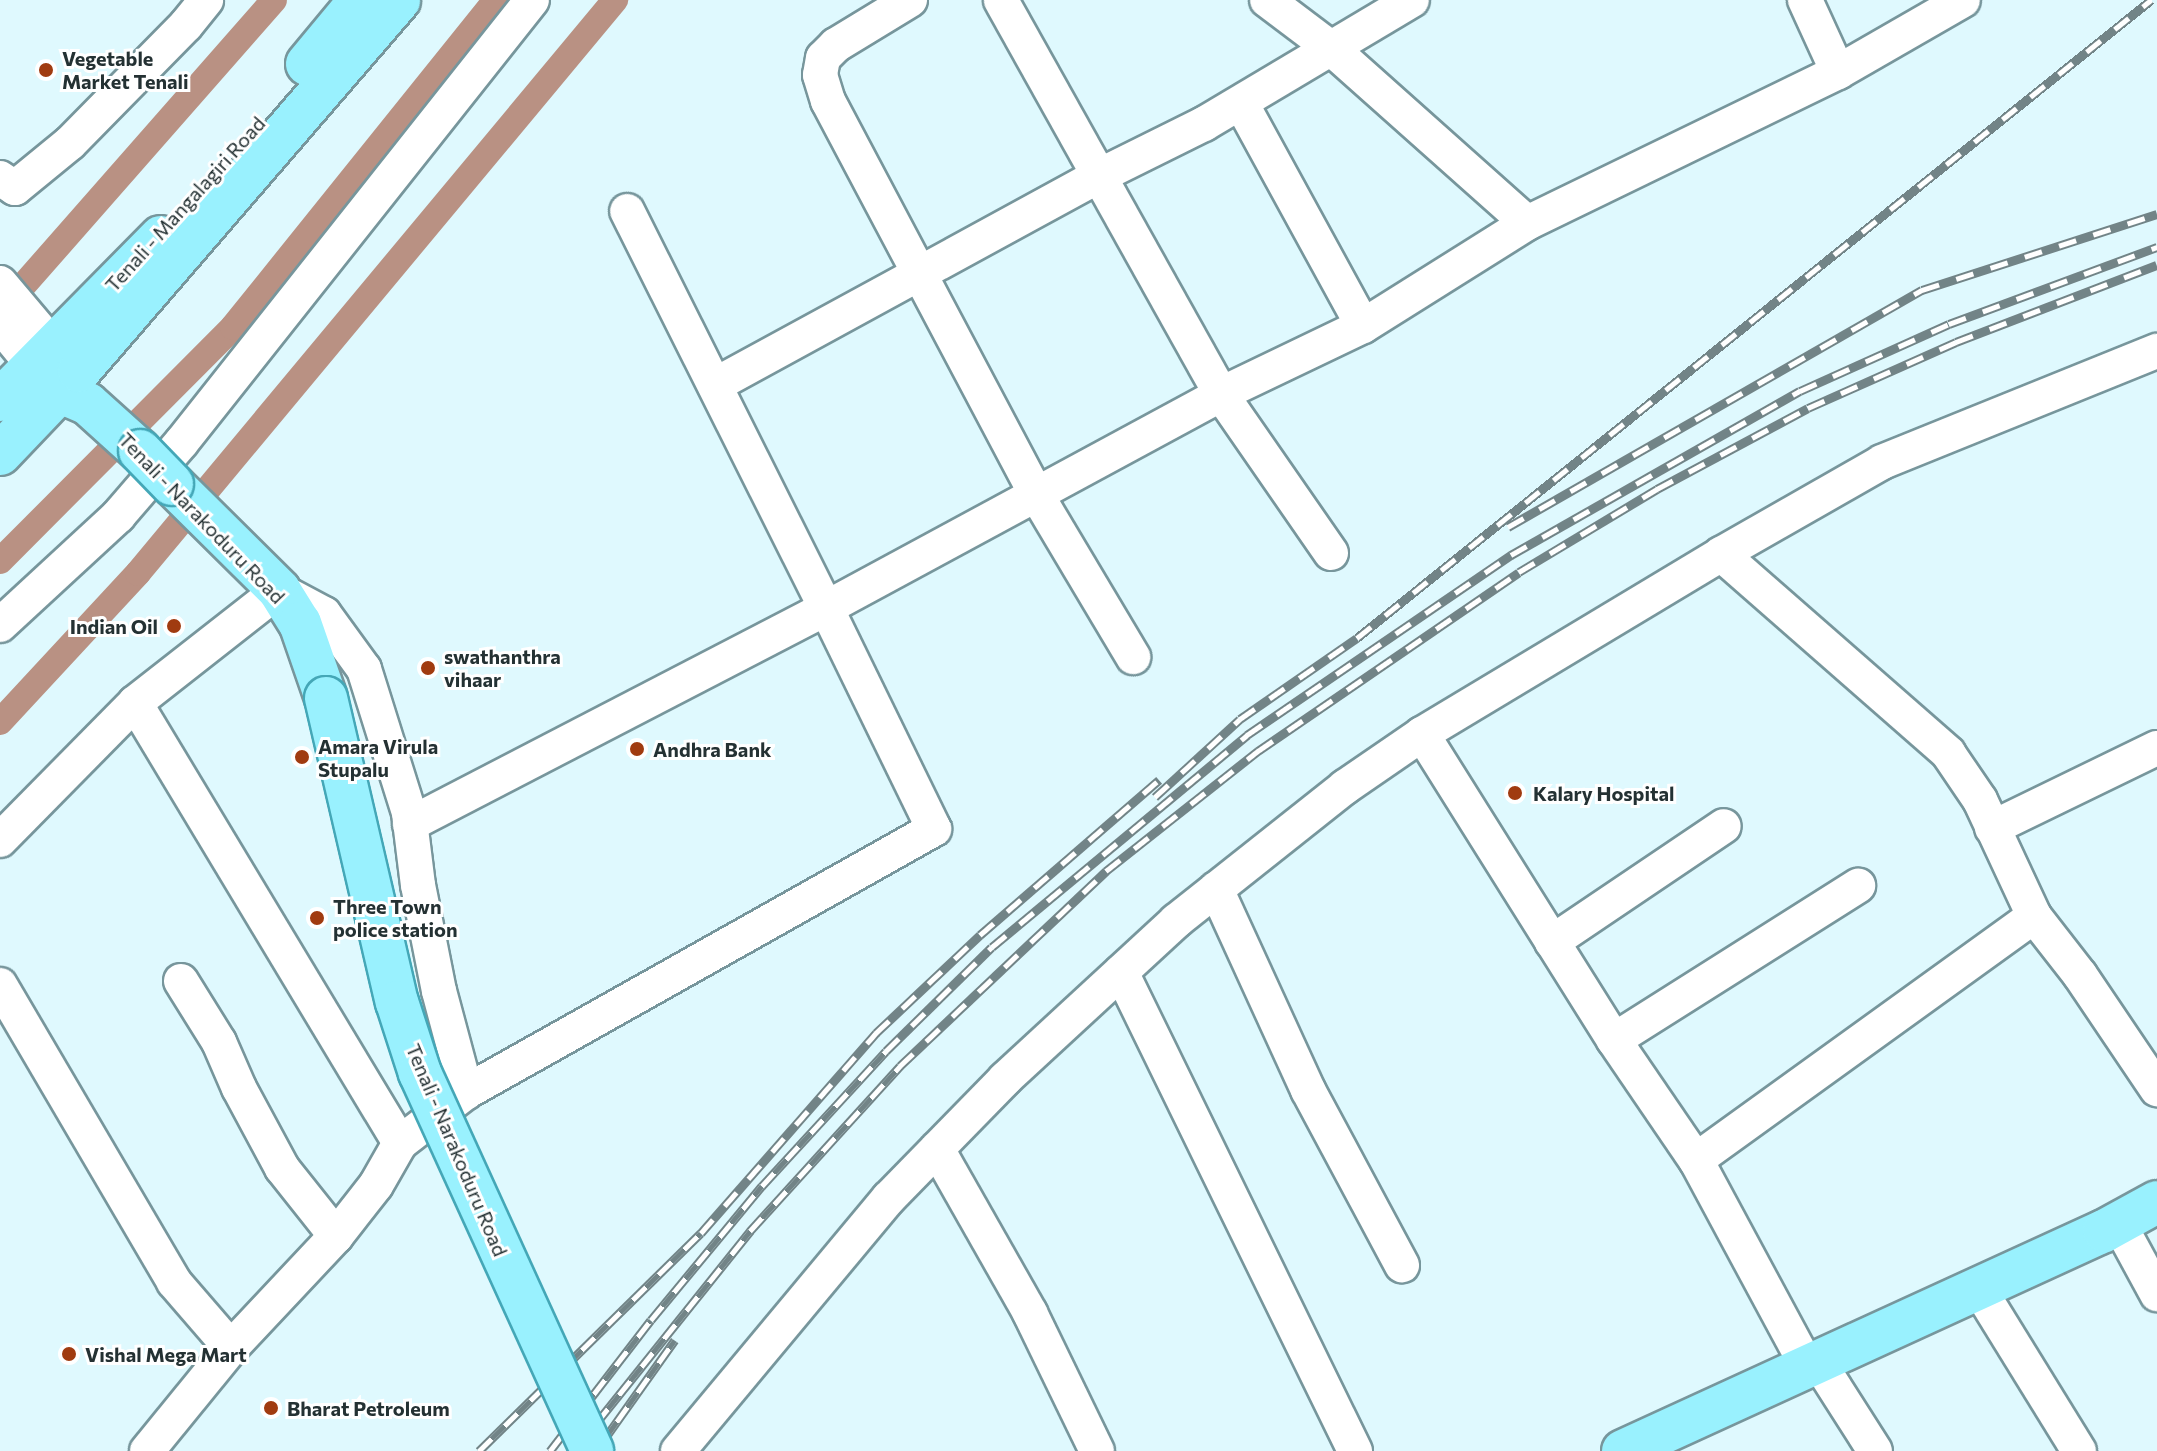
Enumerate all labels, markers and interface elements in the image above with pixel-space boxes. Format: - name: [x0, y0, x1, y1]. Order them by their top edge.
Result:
- place label: Vegetable Market Tenali: [62, 46, 189, 93]
- marker: Vegetable Market Tenali: [37, 61, 55, 79]
- street label: Tenali - Mangalagiri Road: [100, 112, 270, 296]
- street label: Tenali - Narakoduru Road: [114, 427, 290, 609]
- place label: Indian Oil: [70, 614, 158, 638]
- marker: Indian Oil: [165, 617, 183, 635]
- place label: swathanthra vihaar: [444, 644, 561, 691]
- marker: swathanthra vihaar: [419, 659, 437, 677]
- place label: Amara Virula Stupalu: [318, 734, 438, 781]
- place label: Andhra Bank: [653, 737, 771, 761]
- marker: Andhra Bank: [628, 740, 646, 758]
- marker: Amara Virula Stupalu: [293, 748, 311, 766]
- place label: Kalary Hospital: [1533, 781, 1674, 805]
- marker: Kalary Hospital: [1504, 782, 1526, 804]
- place label: Three Town police station: [333, 894, 458, 941]
- marker: Three Town police station: [308, 909, 326, 927]
- street label: Tenali - Narakoduru Road: [401, 1040, 513, 1260]
- place label: Vishal Mega Mart: [85, 1342, 247, 1366]
- marker: Vishal Mega Mart: [60, 1345, 78, 1363]
- place label: Bharat Petroleum: [287, 1396, 450, 1420]
- marker: Bharat Petroleum: [262, 1399, 280, 1417]

